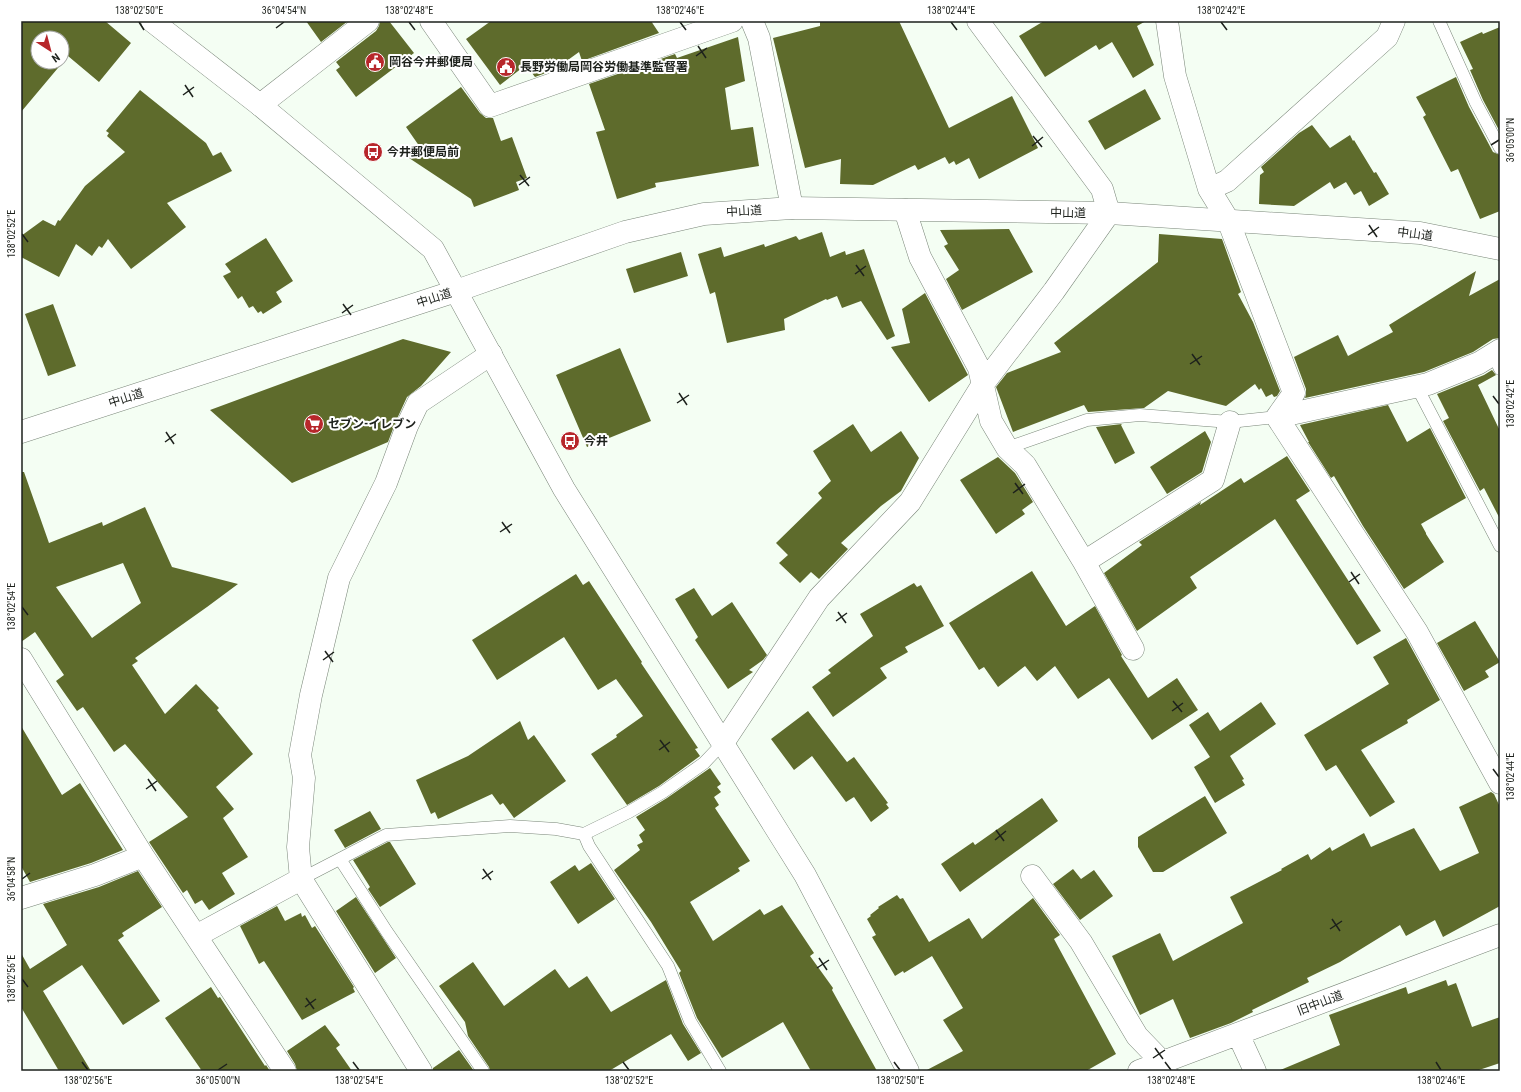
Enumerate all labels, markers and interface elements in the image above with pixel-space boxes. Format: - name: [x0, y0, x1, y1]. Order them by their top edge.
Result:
- text: 138°02'50"E: [115, 5, 163, 16]
- text: 36°04'54"N: [262, 5, 306, 16]
- text: 138°02'48"E: [385, 5, 433, 16]
- text: 138°02'46"E: [656, 5, 704, 16]
- text: 138°02'44"E: [927, 5, 975, 16]
- text: 138°02'42"E: [1197, 5, 1245, 16]
- north arrow: [30, 30, 70, 70]
- text: N: [49, 50, 62, 65]
- public building icon: 岡谷今井郵便局: [364, 51, 386, 73]
- place label: 岡谷今井郵便局: [389, 55, 473, 69]
- public building icon: 長野労働局岡谷労働基準監督署: [495, 56, 517, 78]
- place label: 長野労働局岡谷労働基準監督署: [520, 60, 688, 74]
- text: 36°05'00"N: [1505, 118, 1516, 162]
- bus stop icon: 今井郵便局前: [362, 141, 384, 163]
- place label: 今井郵便局前: [387, 145, 459, 159]
- street label: 中山道: [726, 203, 762, 219]
- street label: 中山道: [1050, 206, 1086, 220]
- text: 138°02'52"E: [6, 210, 17, 258]
- street label: 中山道: [1396, 225, 1434, 243]
- street label: 中山道: [415, 286, 453, 310]
- text: 138°02'42"E: [1505, 380, 1516, 428]
- street label: 中山道: [107, 386, 145, 410]
- supermarket icon: セブン-イレブン: [303, 413, 325, 435]
- place label: セブン-イレブン: [328, 417, 416, 431]
- bus stop icon: 今井: [559, 430, 581, 452]
- place label: 今井: [584, 434, 608, 448]
- text: 138°02'54"E: [6, 583, 17, 631]
- text: 138°02'44"E: [1505, 753, 1516, 801]
- text: 36°04'58"N: [6, 857, 17, 901]
- text: 138°02'56"E: [6, 955, 17, 1003]
- street label: 旧中山道: [1295, 988, 1345, 1018]
- text: 138°02'56"E: [64, 1075, 112, 1086]
- text: 36°05'00"N: [196, 1075, 240, 1086]
- text: 138°02'54"E: [335, 1075, 383, 1086]
- text: 138°02'52"E: [605, 1075, 653, 1086]
- text: 138°02'50"E: [876, 1075, 924, 1086]
- text: 138°02'48"E: [1147, 1075, 1195, 1086]
- text: 138°02'46"E: [1417, 1075, 1465, 1086]

